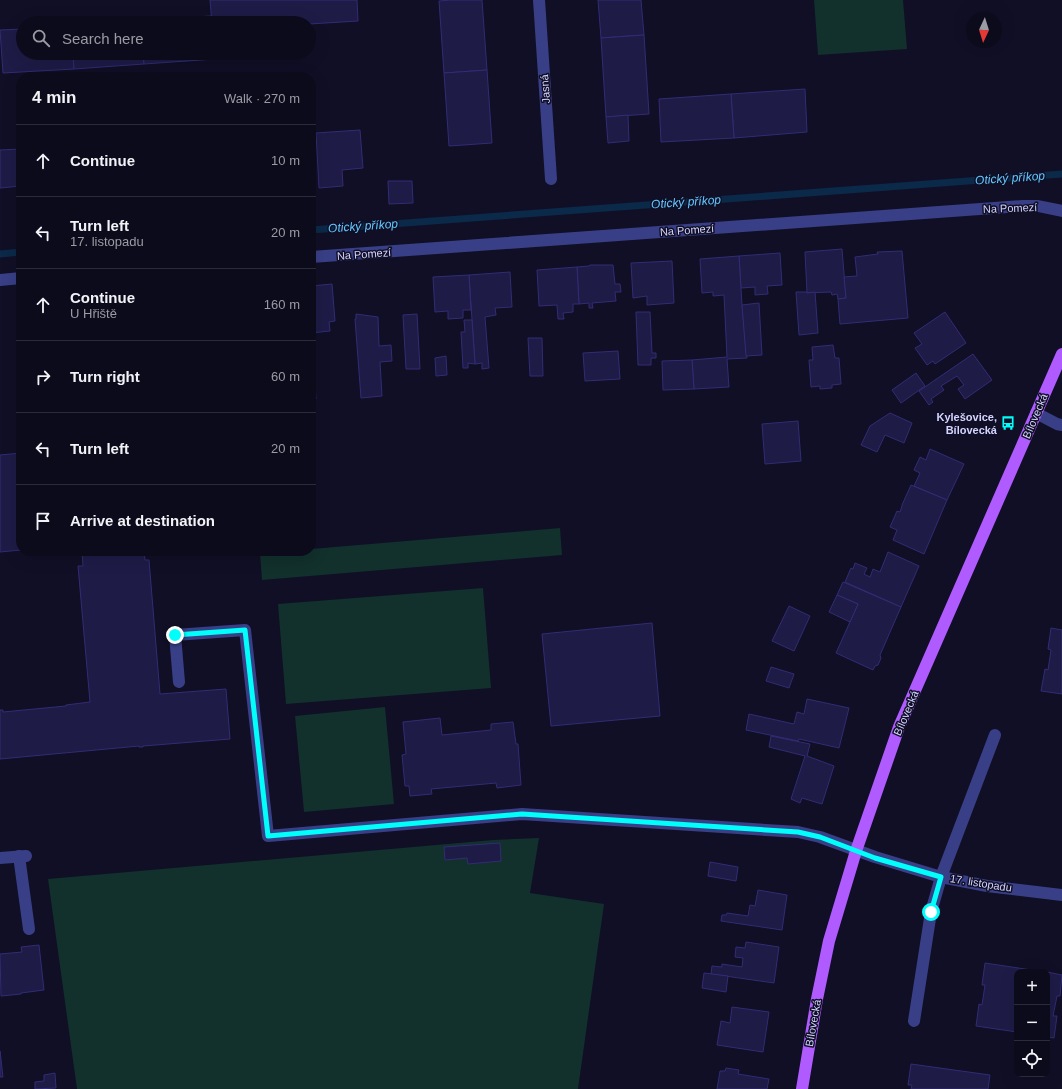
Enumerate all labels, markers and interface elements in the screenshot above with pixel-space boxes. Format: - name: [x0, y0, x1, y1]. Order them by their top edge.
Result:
- north arrow: [966, 12, 1002, 48]
- search box: [16, 16, 316, 60]
- icon: search: [30, 27, 52, 49]
- text: Search here: [62, 30, 144, 47]
- street label: Jasná: [538, 73, 552, 104]
- text: 4 min: [32, 88, 76, 107]
- text: Walk · 270 m: [224, 91, 300, 106]
- icon: ahead: [32, 150, 54, 172]
- text: Continue: [70, 152, 135, 169]
- text: 10 m: [271, 153, 300, 168]
- water label: Otický příkop: [975, 169, 1046, 187]
- water label: Otický příkop: [651, 193, 722, 211]
- street label: Na Pomezí: [983, 201, 1037, 215]
- text: Turn left: [70, 217, 129, 234]
- water label: Otický příkop: [328, 217, 399, 235]
- icon: left: [32, 222, 54, 244]
- street label: Na Pomezí: [659, 222, 715, 238]
- text: 20 m: [271, 225, 300, 240]
- text: 17. listopadu: [70, 234, 144, 249]
- street label: Na Pomezí: [336, 246, 392, 262]
- text: Continue: [70, 289, 135, 306]
- icon: ahead: [32, 294, 54, 316]
- text: 160 m: [264, 297, 300, 312]
- text: U Hřiště: [70, 306, 117, 321]
- icon: right: [32, 366, 54, 388]
- text: Turn right: [70, 368, 140, 385]
- text: 60 m: [271, 369, 300, 384]
- street label: Bílovecká: [1020, 391, 1050, 440]
- place label: Kylešovice, Bílovecká: [936, 411, 998, 436]
- bus stop icon: Kylešovice, Bílovecká: [1000, 415, 1016, 431]
- icon: left: [32, 438, 54, 460]
- text: Turn left: [70, 440, 129, 457]
- text: 20 m: [271, 441, 300, 456]
- icon: arrive: [32, 510, 54, 532]
- text: Arrive at destination: [70, 512, 215, 529]
- route end: [166, 626, 184, 644]
- street label: Bílovecká: [891, 688, 921, 737]
- street label: 17. listopadu: [949, 872, 1013, 894]
- route start: [922, 903, 940, 921]
- map controls: [1014, 969, 1050, 1077]
- button: +: [1014, 969, 1050, 1005]
- street label: Bílovecká: [803, 998, 823, 1048]
- button: −: [1014, 1005, 1050, 1041]
- button: locate: [1014, 1041, 1050, 1077]

